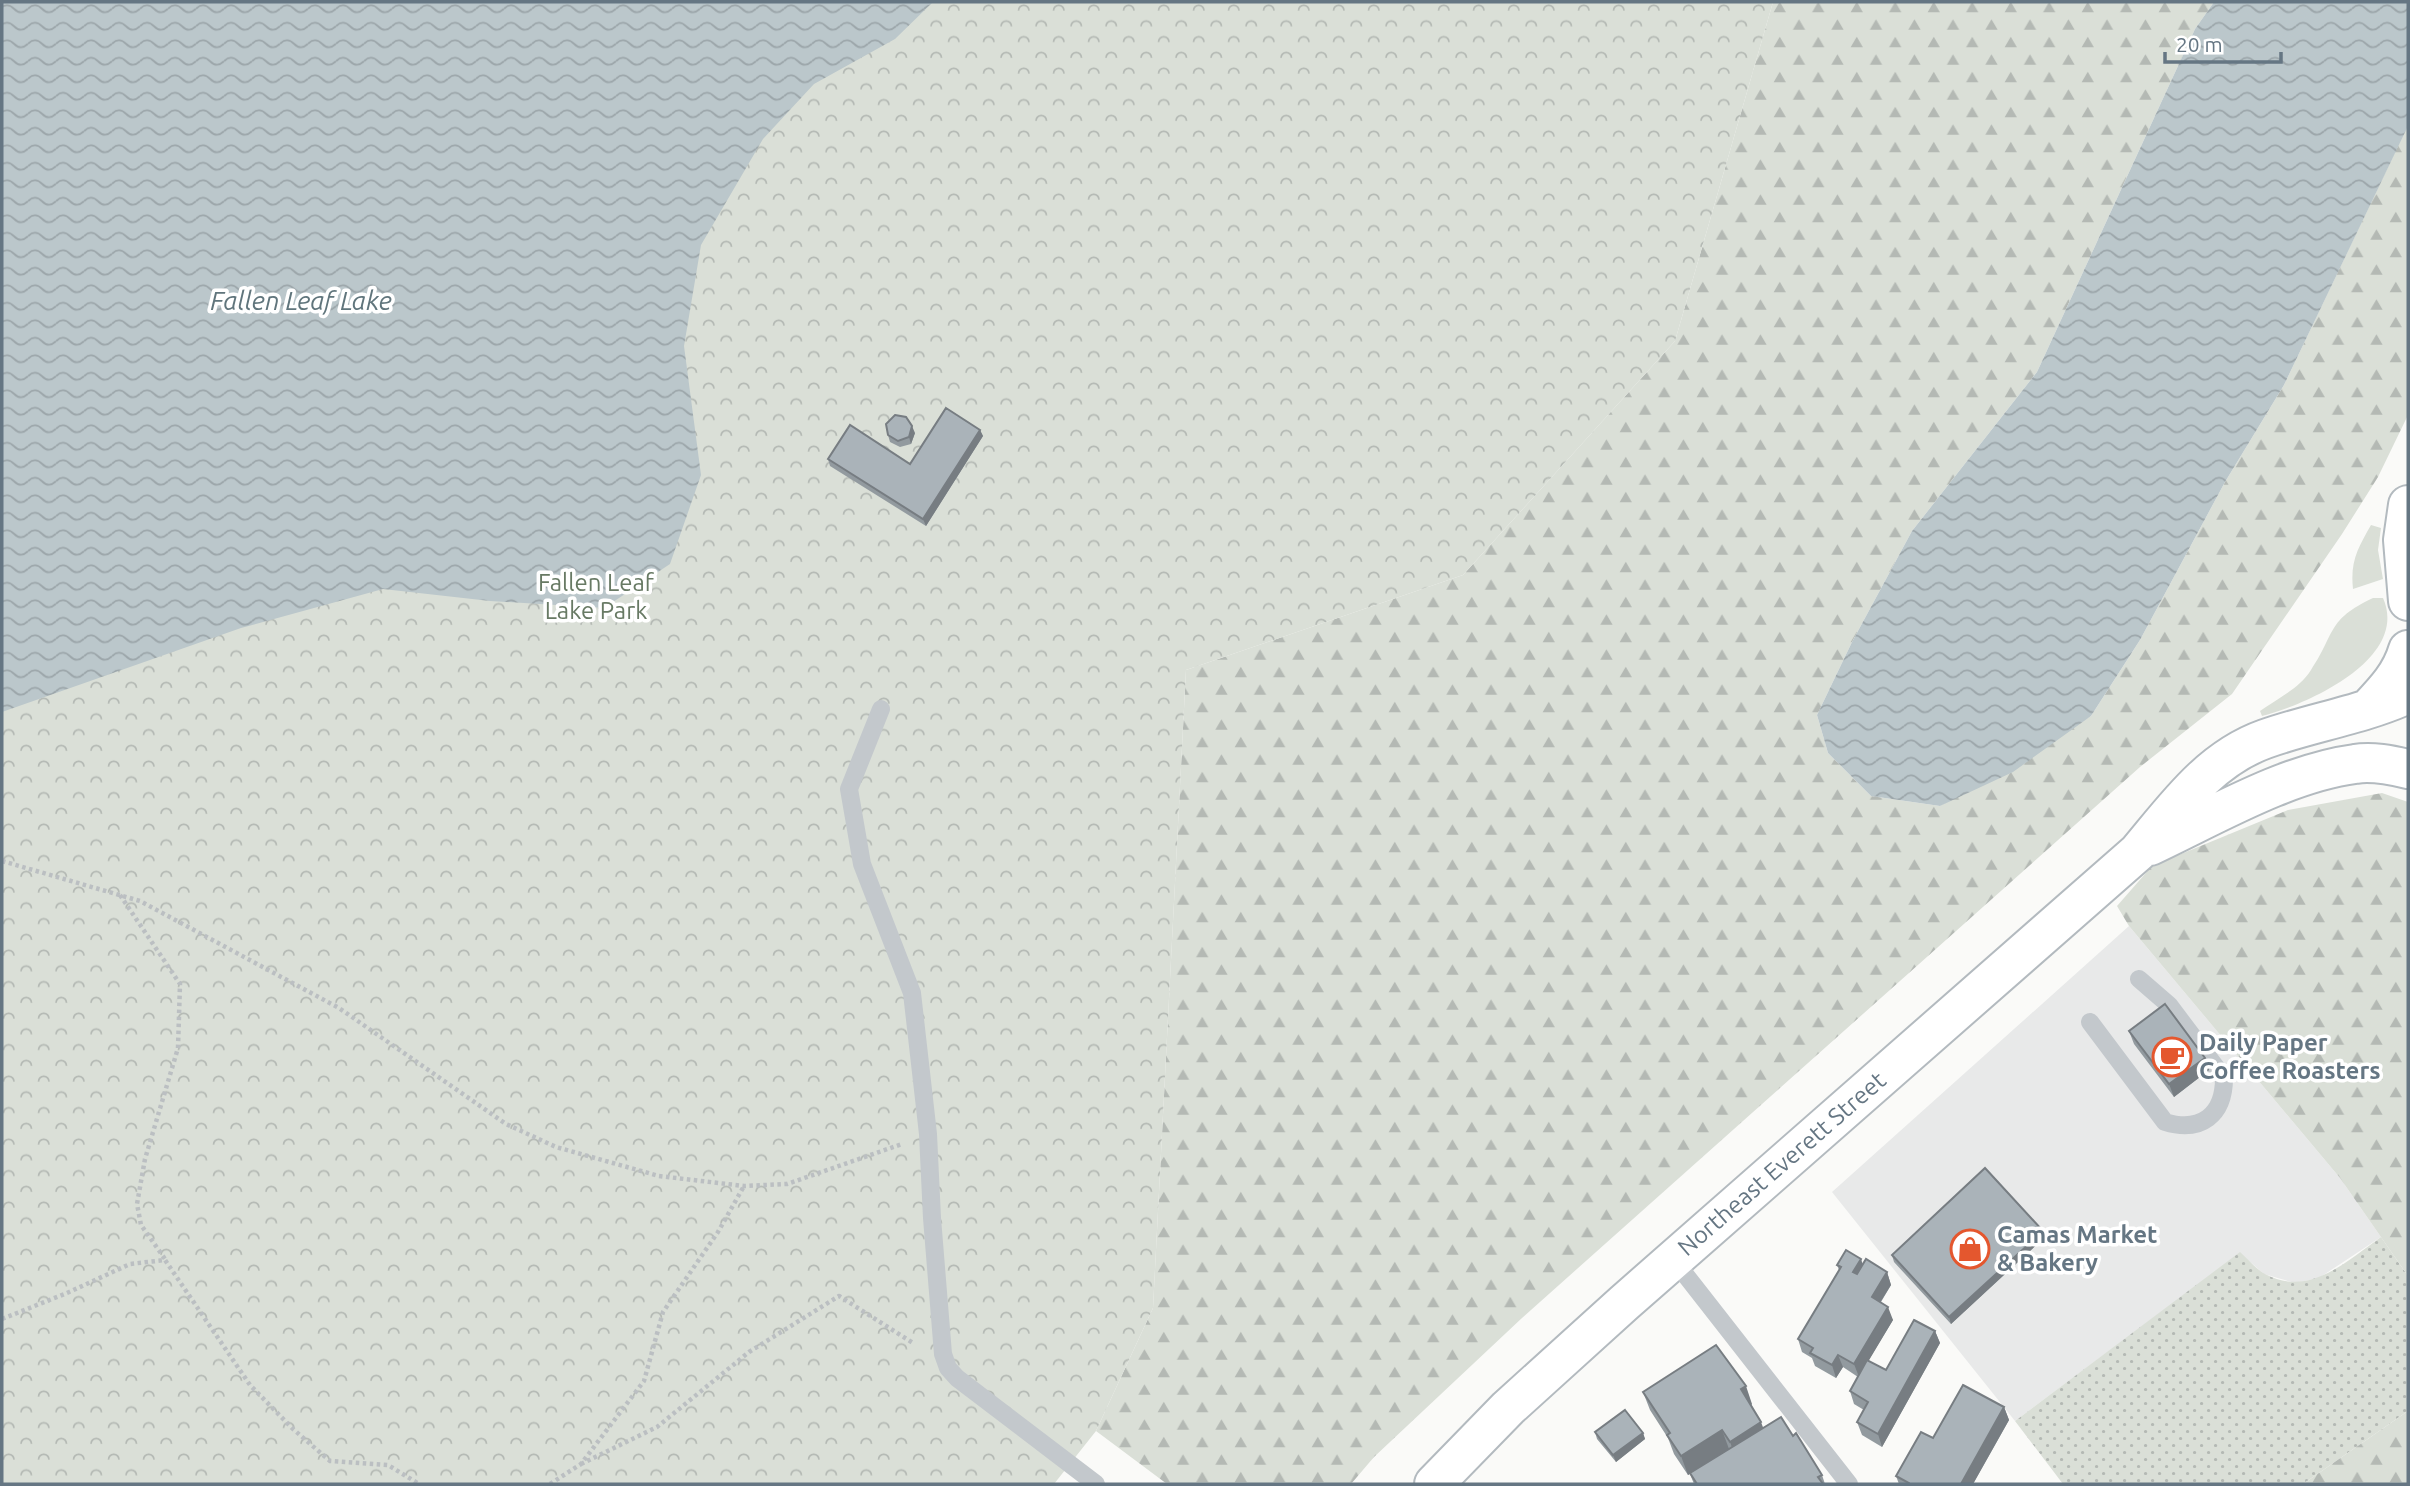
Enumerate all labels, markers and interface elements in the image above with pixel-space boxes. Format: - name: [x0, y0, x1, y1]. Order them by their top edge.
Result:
- scale bar: [2165, 21, 2280, 65]
- text: 20 m: [2176, 32, 2223, 56]
- water label: Fallen Leaf Lake: [210, 286, 392, 315]
- park label: Fallen Leaf Lake Park: [538, 569, 655, 624]
- place label: Daily Paper Coffee Roasters: [2199, 1029, 2381, 1084]
- cafe icon: Daily Paper Coffee Roasters: [2151, 1036, 2193, 1078]
- street label: Northeast Everett Street: [1672, 1066, 1891, 1261]
- place label: Camas Market & Bakery: [1997, 1221, 2157, 1276]
- shop icon: Camas Market & Bakery: [1949, 1228, 1991, 1270]

